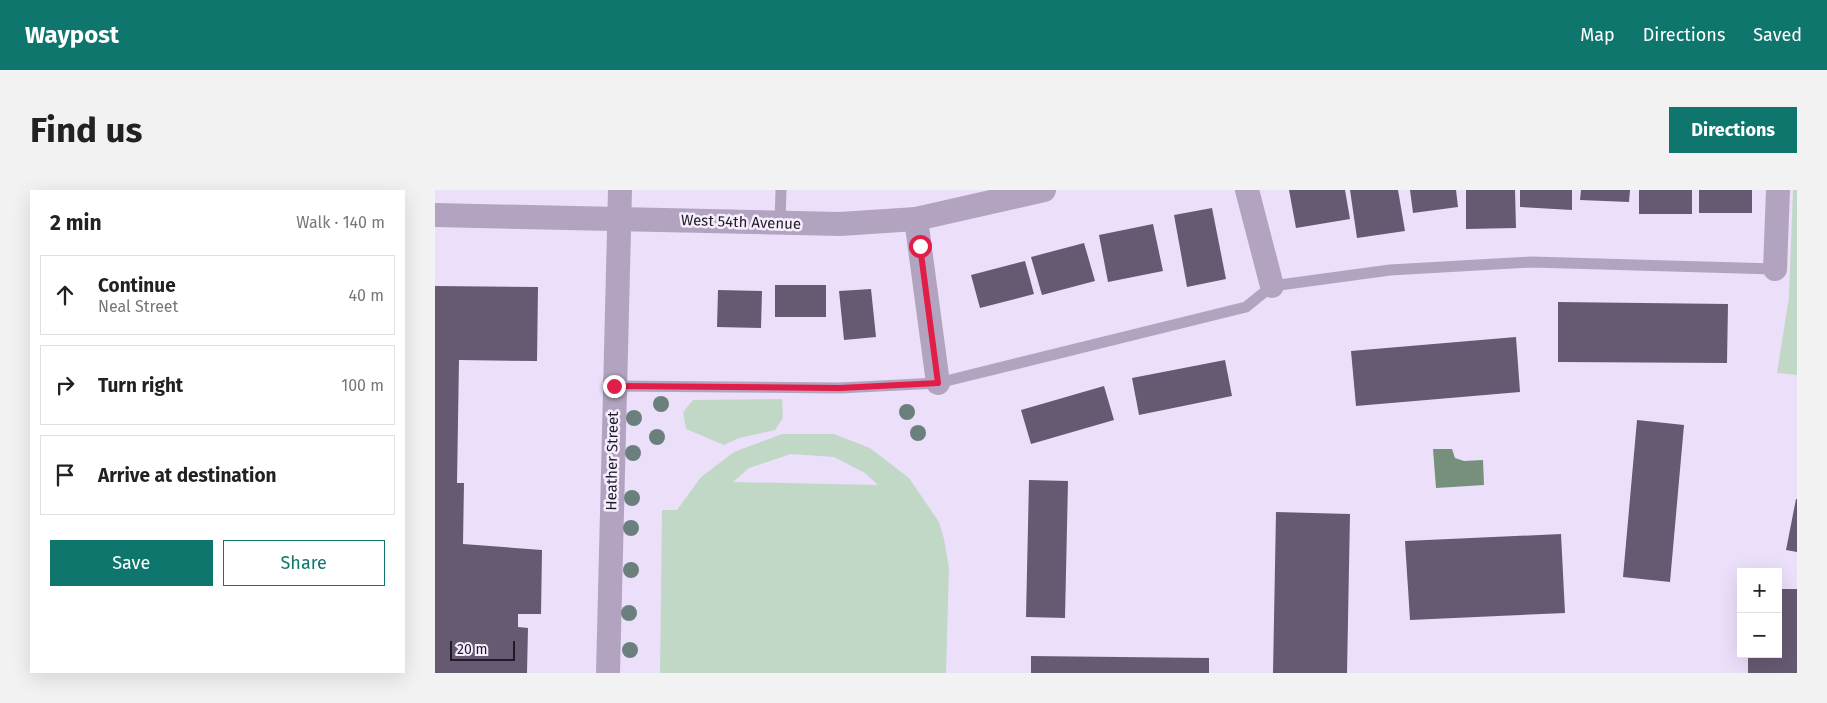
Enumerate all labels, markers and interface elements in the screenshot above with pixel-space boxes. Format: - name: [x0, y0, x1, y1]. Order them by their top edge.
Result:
- text: Waypost: [25, 21, 119, 49]
- text: Map: [1580, 24, 1615, 46]
- text: Directions: [1643, 24, 1725, 46]
- text: Saved: [1753, 24, 1802, 46]
- button: Directions: [1669, 107, 1797, 153]
- text: Find us: [30, 109, 142, 151]
- text: 2 min: [50, 210, 102, 236]
- street label: West 54th Avenue: [681, 211, 801, 233]
- text: Walk · 140 m: [296, 213, 385, 232]
- route start: [909, 235, 932, 258]
- text: Continue: [98, 274, 176, 297]
- icon: ahead: [51, 281, 79, 309]
- text: 40 m: [349, 286, 384, 305]
- text: Neal Street: [98, 297, 178, 316]
- icon: right: [51, 371, 79, 399]
- text: Turn right: [98, 374, 183, 397]
- route end: [603, 375, 626, 398]
- text: 100 m: [341, 376, 384, 395]
- street label: Heather Street: [602, 411, 622, 511]
- icon: arrive: [51, 461, 79, 489]
- text: Arrive at destination: [98, 464, 277, 487]
- button: Save: [50, 540, 213, 586]
- button: Share: [223, 540, 385, 586]
- map controls: [1737, 568, 1782, 658]
- button: +: [1737, 568, 1782, 613]
- button: −: [1737, 613, 1782, 658]
- scale bar: [450, 638, 515, 661]
- text: 20 m: [457, 641, 487, 658]

